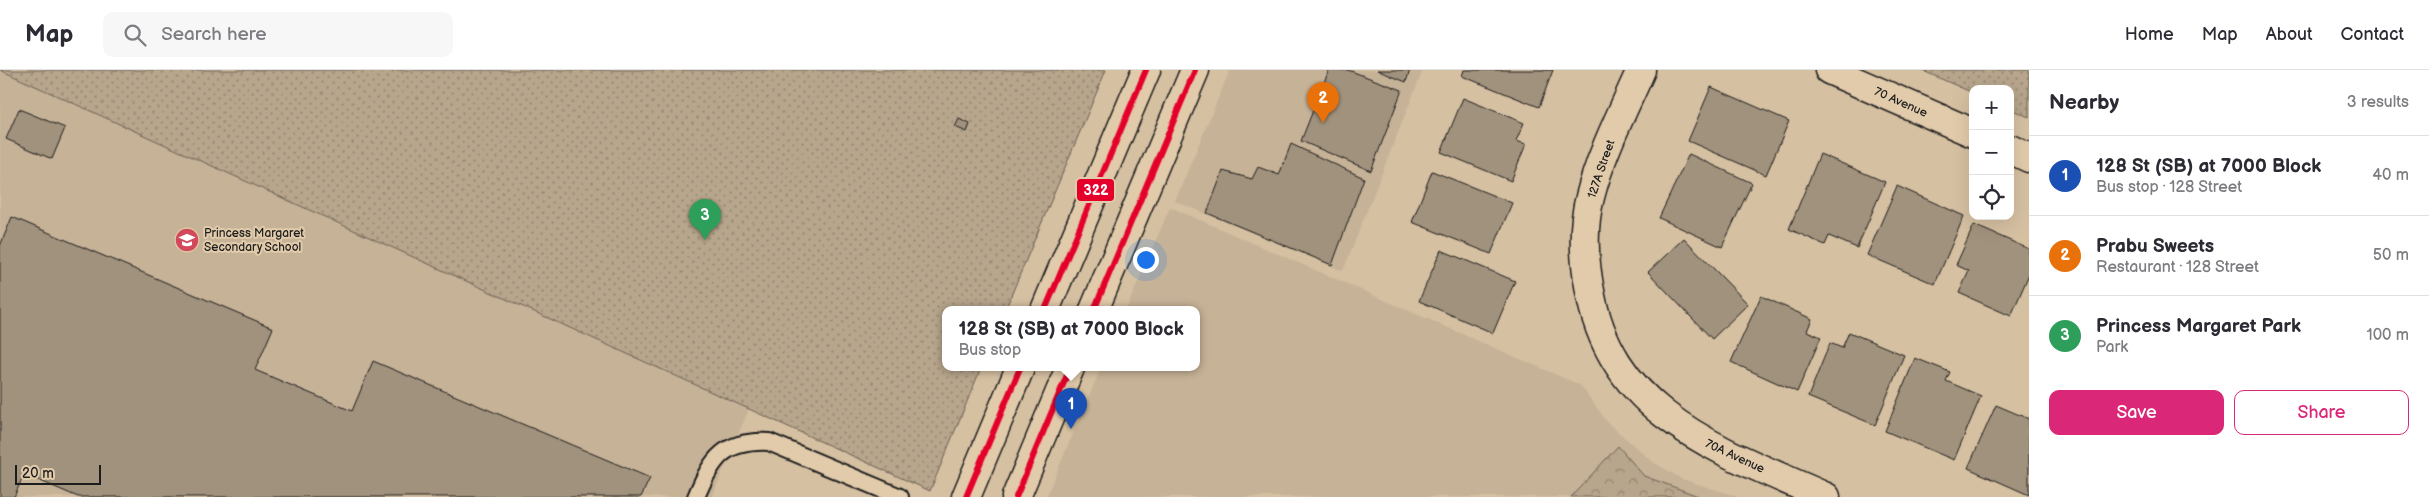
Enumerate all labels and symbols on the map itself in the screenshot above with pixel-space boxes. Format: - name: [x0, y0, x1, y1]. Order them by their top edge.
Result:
- pin: 2: [1307, 82, 1339, 123]
- street label: 70 Avenue: [1872, 84, 1930, 121]
- street label: 127A Street: [1584, 138, 1619, 200]
- line badge: 322: [1076, 178, 1115, 202]
- text: 322: [1084, 182, 1109, 199]
- pin: 3: [689, 199, 721, 240]
- place label: Princess Margaret Secondary School: [204, 226, 304, 255]
- school or university icon: Princess Margaret Secondary School: [174, 227, 200, 253]
- your location: [1133, 247, 1159, 273]
- pin: 1: [1055, 388, 1087, 429]
- street label: 70A Avenue: [1703, 436, 1767, 477]
- scale bar: [15, 462, 101, 485]

